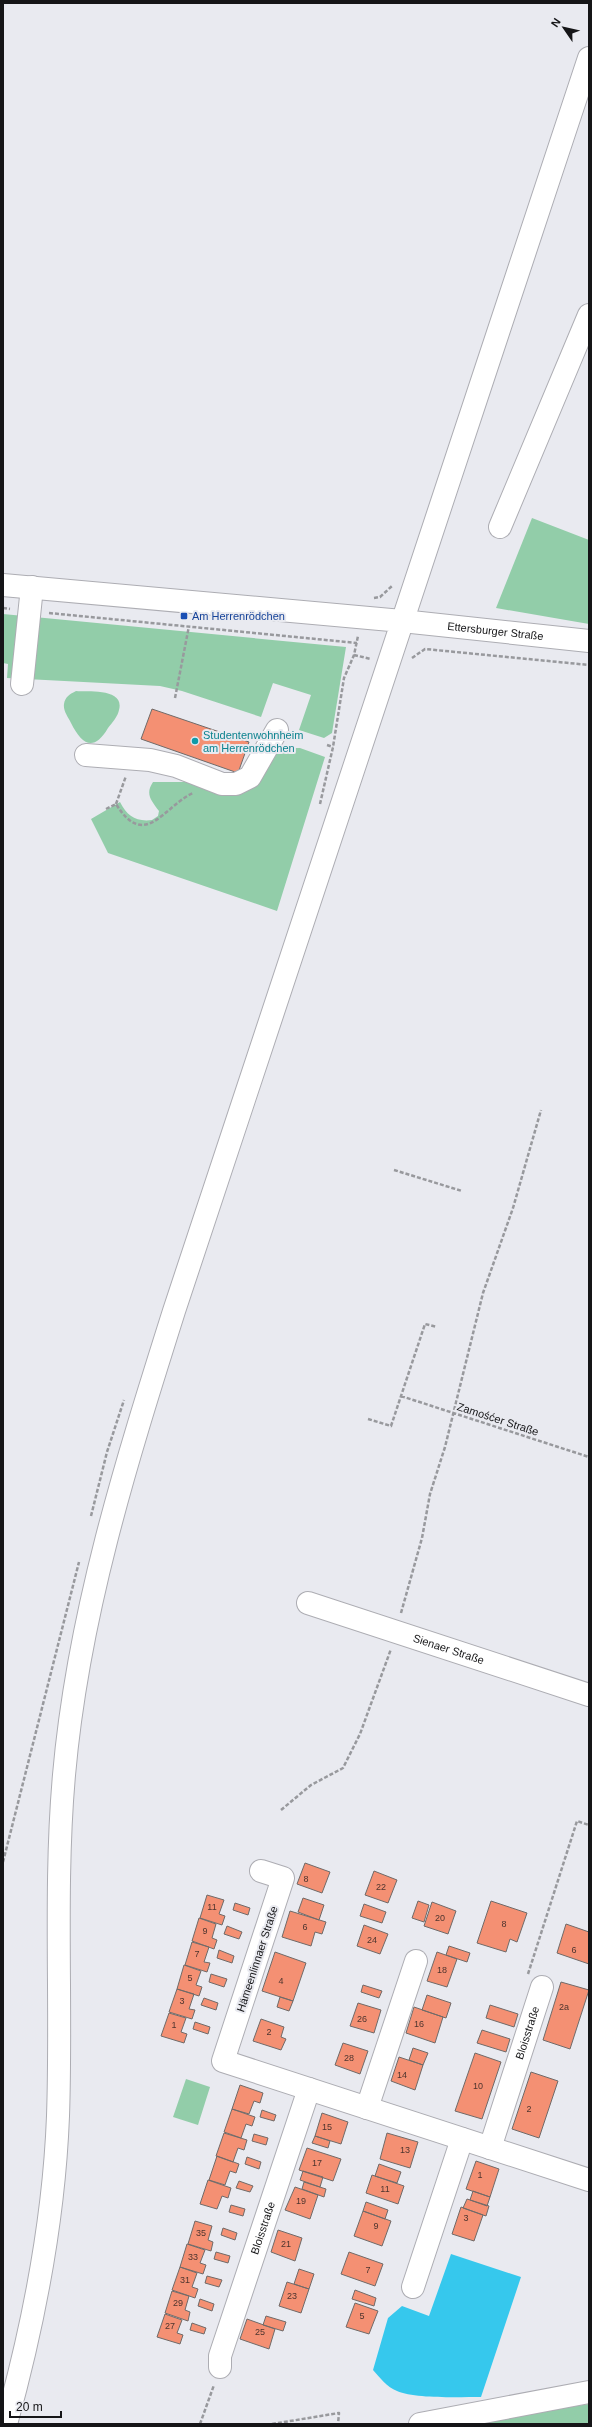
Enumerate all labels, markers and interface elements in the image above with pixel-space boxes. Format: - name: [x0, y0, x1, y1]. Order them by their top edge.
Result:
- north arrow: [544, 8, 584, 48]
- text: N: [549, 16, 563, 29]
- place label: Am Herrenrödchen: [192, 610, 285, 622]
- marker: Am Herrenrödchen: [179, 611, 189, 621]
- street label: Ettersburger Straße: [447, 620, 544, 642]
- place label: Studentenwohnheim am Herrenrödchen: [203, 729, 303, 754]
- marker: Studentenwohnheim am Herrenrödchen: [190, 736, 200, 746]
- street label: Zamośćer Straße: [456, 1400, 540, 1438]
- street label: Sienaer Straße: [412, 1632, 486, 1666]
- house number: 8: [303, 1874, 309, 1884]
- house number: 22: [376, 1882, 386, 1892]
- house number: 11: [207, 1902, 217, 1912]
- street label: Hämeenlinnaer Straße: [234, 1905, 280, 2013]
- house number: 20: [435, 1913, 445, 1923]
- house number: 8: [501, 1919, 507, 1929]
- house number: 6: [302, 1922, 308, 1932]
- house number: 9: [202, 1926, 208, 1936]
- house number: 24: [367, 1935, 377, 1945]
- house number: 6: [571, 1945, 577, 1955]
- house number: 7: [194, 1949, 200, 1959]
- house number: 18: [437, 1965, 447, 1975]
- house number: 5: [187, 1973, 193, 1983]
- house number: 4: [278, 1976, 284, 1986]
- house number: 3: [179, 1996, 185, 2006]
- house number: 2a: [559, 2002, 569, 2012]
- street label: Bloisstraße: [513, 2005, 541, 2061]
- house number: 26: [357, 2014, 367, 2024]
- house number: 16: [414, 2019, 424, 2029]
- house number: 1: [171, 2020, 177, 2030]
- house number: 2: [266, 2027, 272, 2037]
- house number: 28: [344, 2053, 354, 2063]
- house number: 14: [397, 2070, 407, 2080]
- house number: 10: [473, 2081, 483, 2091]
- house number: 2: [526, 2104, 532, 2114]
- house number: 15: [322, 2122, 332, 2132]
- house number: 13: [400, 2145, 410, 2155]
- house number: 17: [312, 2158, 322, 2168]
- house number: 1: [477, 2170, 483, 2180]
- house number: 11: [380, 2184, 390, 2194]
- house number: 19: [296, 2196, 306, 2206]
- street label: Bloisstraße: [248, 2200, 277, 2256]
- house number: 3: [463, 2213, 469, 2223]
- house number: 9: [373, 2221, 379, 2231]
- house number: 35: [196, 2228, 206, 2238]
- house number: 21: [281, 2239, 291, 2249]
- house number: 33: [188, 2252, 198, 2262]
- house number: 7: [365, 2265, 371, 2275]
- house number: 31: [180, 2275, 190, 2285]
- house number: 23: [287, 2291, 297, 2301]
- house number: 29: [173, 2298, 183, 2308]
- house number: 5: [359, 2311, 365, 2321]
- house number: 27: [165, 2321, 175, 2331]
- house number: 25: [255, 2327, 265, 2337]
- scale bar: [10, 2393, 61, 2419]
- text: 20 m: [16, 2400, 43, 2414]

